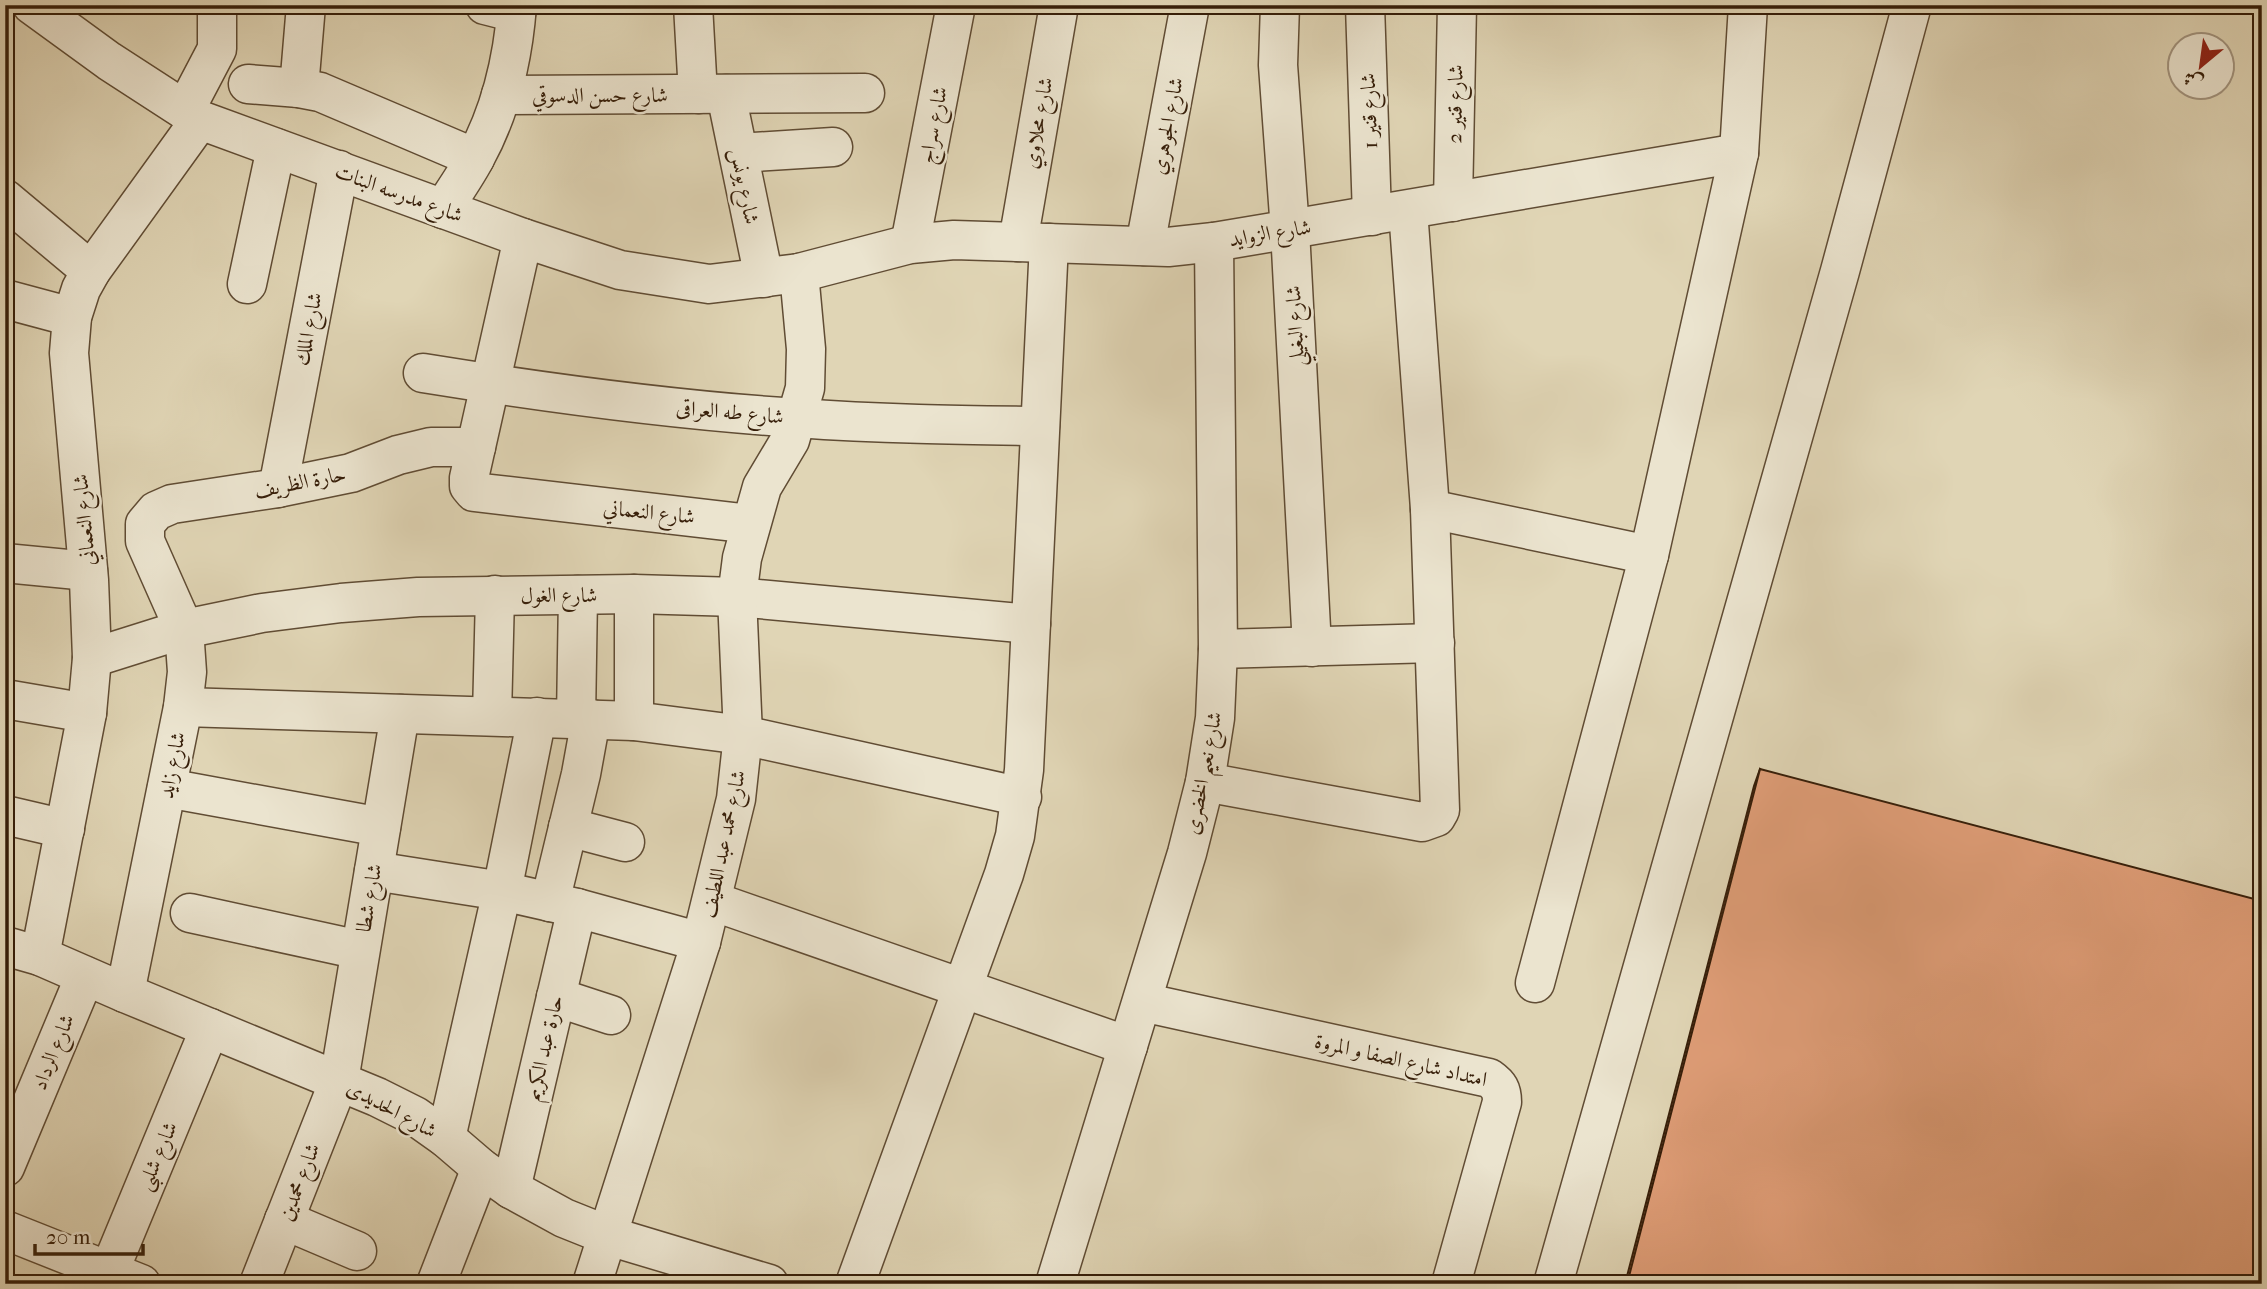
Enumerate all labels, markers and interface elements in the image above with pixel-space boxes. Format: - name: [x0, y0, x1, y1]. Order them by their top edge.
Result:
- north arrow: [2166, 32, 2236, 102]
- street label: شارع قنير 2: [1442, 64, 1474, 144]
- text: ش: [2180, 66, 2207, 94]
- street label: شارع قنير 1: [1356, 72, 1388, 149]
- street label: شارع محلاوي: [1018, 75, 1064, 172]
- street label: شارع الجوهري: [1146, 75, 1194, 178]
- street label: شارع حسن الدسوقي: [532, 83, 668, 113]
- street label: شارع سراج: [914, 84, 959, 167]
- street label: شارع يونس: [720, 146, 764, 227]
- street label: شارع مدرسه البنات: [330, 159, 466, 233]
- street label: شارع الزوايد: [1227, 215, 1314, 257]
- street label: شارع البغيلي: [1281, 284, 1317, 367]
- street label: شارع الملك: [289, 290, 333, 369]
- street label: شارع طه العراقى: [675, 395, 785, 435]
- street label: حارة الظريف: [252, 461, 348, 504]
- street label: شارع النعماني: [68, 473, 106, 567]
- street label: شارع النعماني: [601, 495, 696, 535]
- street label: شارع الغول: [521, 583, 597, 613]
- street label: شارع نعيم الخضرى: [1179, 709, 1236, 838]
- street label: شارع زايد: [154, 730, 196, 802]
- street label: شارع محمد عبد اللطيف: [696, 768, 756, 921]
- street label: شارع شطا: [351, 862, 393, 935]
- street label: حارة عبد الكريم: [520, 993, 574, 1105]
- street label: شارع الرداد: [27, 1011, 85, 1096]
- street label: امتداد شارع الصفا و المروة: [1311, 1028, 1490, 1097]
- street label: شارع الحديدى: [340, 1075, 441, 1148]
- street label: شارع شلبى: [132, 1118, 188, 1196]
- street label: شارع محمدين: [273, 1140, 330, 1226]
- scale bar: [35, 1212, 144, 1256]
- text: 20 m: [46, 1225, 91, 1249]

